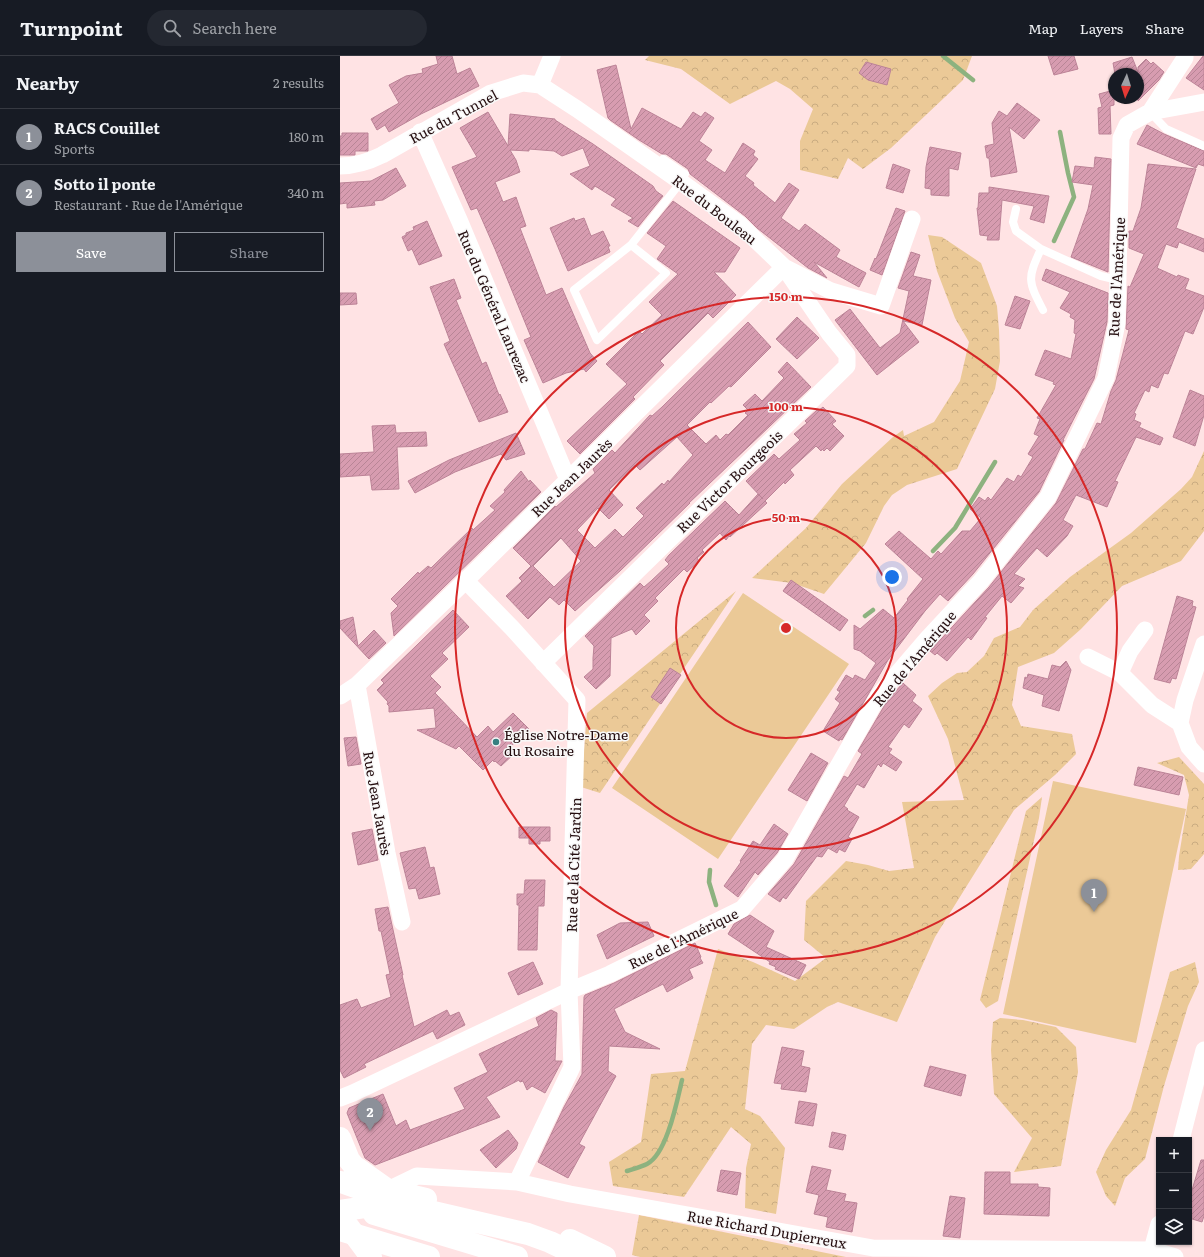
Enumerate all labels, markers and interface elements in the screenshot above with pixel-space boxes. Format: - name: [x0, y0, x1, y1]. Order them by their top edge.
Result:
- search box: [147, 10, 427, 46]
- text: Turnpoint: [20, 14, 123, 42]
- text: Search here: [193, 16, 277, 39]
- icon: search: [161, 17, 183, 39]
- text: Map: [1028, 18, 1058, 38]
- text: Layers: [1080, 18, 1123, 38]
- text: Share: [1145, 18, 1184, 38]
- north arrow: [1108, 68, 1144, 104]
- text: Nearby: [16, 70, 79, 95]
- text: 2 results: [273, 73, 324, 92]
- street label: Rue du Tunnel: [405, 84, 501, 148]
- text: RACS Couillet: [54, 116, 160, 139]
- text: 1: [26, 127, 32, 146]
- text: 180 m: [289, 127, 324, 146]
- text: Sports: [54, 139, 94, 158]
- street label: Rue du Bouleau: [668, 170, 762, 249]
- text: Sotto il ponte: [54, 172, 156, 195]
- text: 2: [26, 183, 32, 202]
- text: 340 m: [287, 183, 324, 202]
- text: Restaurant · Rue de l'Amérique: [54, 195, 243, 214]
- street label: Rue de l'Amérique: [1103, 217, 1129, 337]
- street label: Rue du Général Lanrezac: [454, 226, 536, 386]
- button: Save: [16, 232, 166, 272]
- button: Share: [174, 232, 324, 272]
- text: 150 m: [769, 287, 803, 305]
- text: 100 m: [769, 397, 803, 415]
- street label: Rue Victor Bourgeois: [672, 425, 786, 537]
- street label: Rue Jean Jaurès: [526, 433, 616, 521]
- text: 50 m: [772, 508, 800, 526]
- your location: [882, 567, 902, 587]
- street label: Rue de l'Amérique: [868, 606, 960, 710]
- centre of rings: [779, 621, 793, 635]
- place label: Église Notre-Dame du Rosaire: [504, 724, 628, 760]
- marker: Église Notre-Dame du Rosaire: [491, 737, 501, 747]
- street label: Rue Jean Jaurès: [359, 749, 397, 857]
- street label: Rue de la Cité Jardin: [561, 797, 585, 933]
- pin: 1: [1081, 879, 1107, 912]
- street label: Rue de l'Amérique: [625, 903, 741, 973]
- pin: 2: [357, 1098, 383, 1131]
- map controls: [1156, 1137, 1192, 1245]
- button: +: [1156, 1137, 1192, 1173]
- button: −: [1156, 1173, 1192, 1209]
- street label: Rue Richard Dupierreux: [686, 1205, 848, 1253]
- button: layers: [1156, 1209, 1192, 1245]

